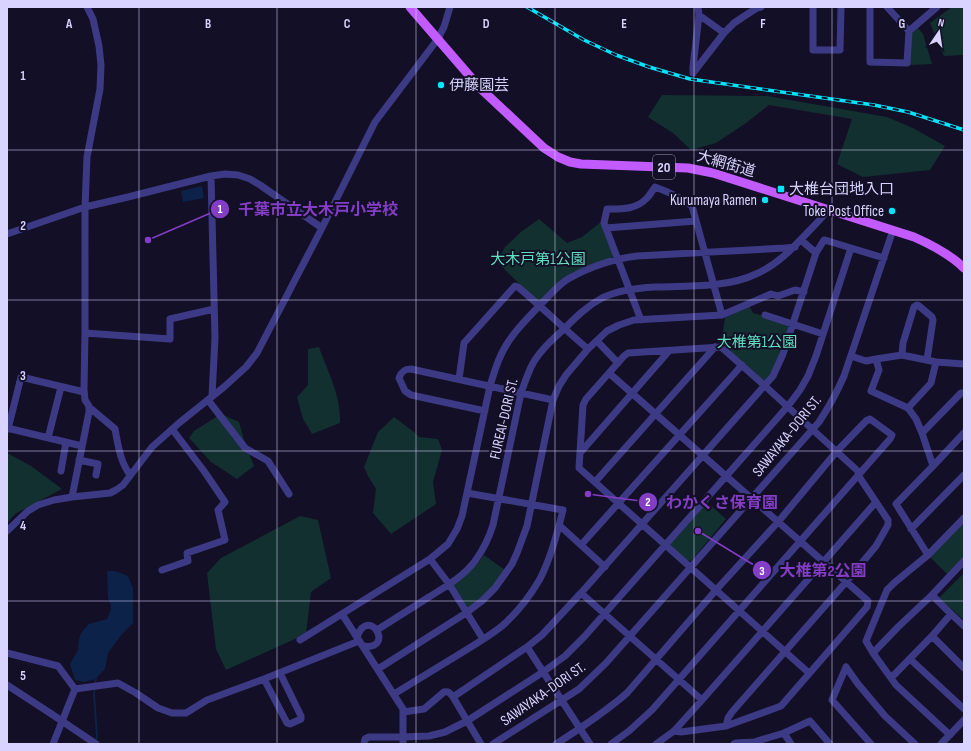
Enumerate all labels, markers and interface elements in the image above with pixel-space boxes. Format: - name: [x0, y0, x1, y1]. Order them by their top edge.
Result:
- north arrow: [919, 12, 959, 52]
- text: A: [65, 16, 73, 32]
- text: B: [205, 16, 211, 32]
- text: C: [344, 16, 351, 32]
- text: D: [483, 16, 490, 32]
- text: E: [621, 16, 627, 32]
- text: F: [760, 16, 766, 32]
- text: G: [899, 16, 906, 32]
- text: N: [937, 16, 946, 30]
- text: 1: [20, 68, 26, 84]
- place label: 伊藤園芸: [449, 76, 509, 95]
- marker: 伊藤園芸: [436, 80, 446, 90]
- street label: 大網街道: [695, 147, 757, 181]
- road number: 20: [653, 155, 675, 179]
- place label: 大椎台団地入口: [789, 180, 894, 199]
- marker: 大椎台団地入口: [776, 184, 786, 194]
- place label: Kurumaya Ramen: [670, 191, 757, 210]
- callout: 千葉市立大木戸小学校: [210, 195, 406, 223]
- marker: Kurumaya Ramen: [760, 195, 770, 205]
- text: 千葉市立大木戸小学校: [238, 201, 398, 220]
- text: 1: [218, 202, 223, 217]
- place label: Toke Post Office: [803, 202, 884, 221]
- marker: Toke Post Office: [887, 206, 897, 216]
- text: 2: [20, 218, 26, 234]
- park label: 大木戸第1公園: [490, 250, 586, 269]
- park label: 大椎第1公園: [717, 333, 797, 352]
- text: 3: [20, 368, 26, 384]
- street label: FUREAI-DORI ST.: [485, 377, 523, 461]
- street label: SAWAYAKA-DORI ST.: [748, 391, 826, 481]
- callout: わかくさ保育園: [638, 488, 786, 516]
- text: わかくさ保育園: [666, 494, 778, 513]
- text: 2: [645, 495, 651, 510]
- text: 4: [20, 518, 26, 534]
- callout: 大椎第2公園: [752, 556, 875, 584]
- text: 大椎第2公園: [779, 562, 867, 581]
- text: 3: [759, 564, 765, 579]
- street label: SAWAYAKA-DORI ST.: [497, 658, 589, 730]
- text: 5: [20, 668, 26, 684]

